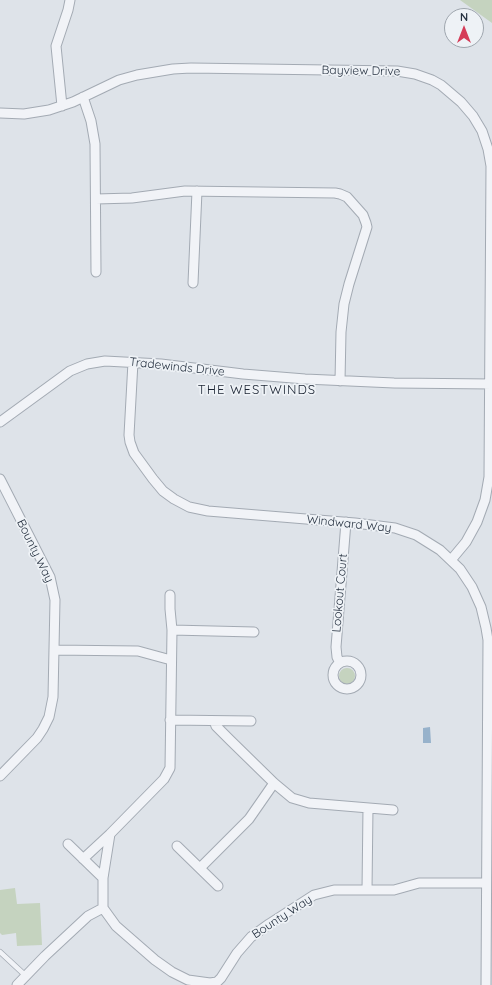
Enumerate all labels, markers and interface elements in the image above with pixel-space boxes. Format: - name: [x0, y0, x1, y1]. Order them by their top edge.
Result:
- north arrow: [444, 8, 484, 48]
- text: N: [460, 10, 468, 24]
- street label: Bayview Drive: [321, 63, 401, 79]
- street label: Tradewinds Drive: [129, 355, 225, 379]
- district label: THE WESTWINDS: [198, 382, 316, 398]
- street label: Windward Way: [306, 512, 392, 536]
- street label: Bounty Way: [14, 517, 56, 585]
- street label: Lookout Court: [329, 553, 351, 633]
- street label: Bounty Way: [249, 892, 315, 942]

